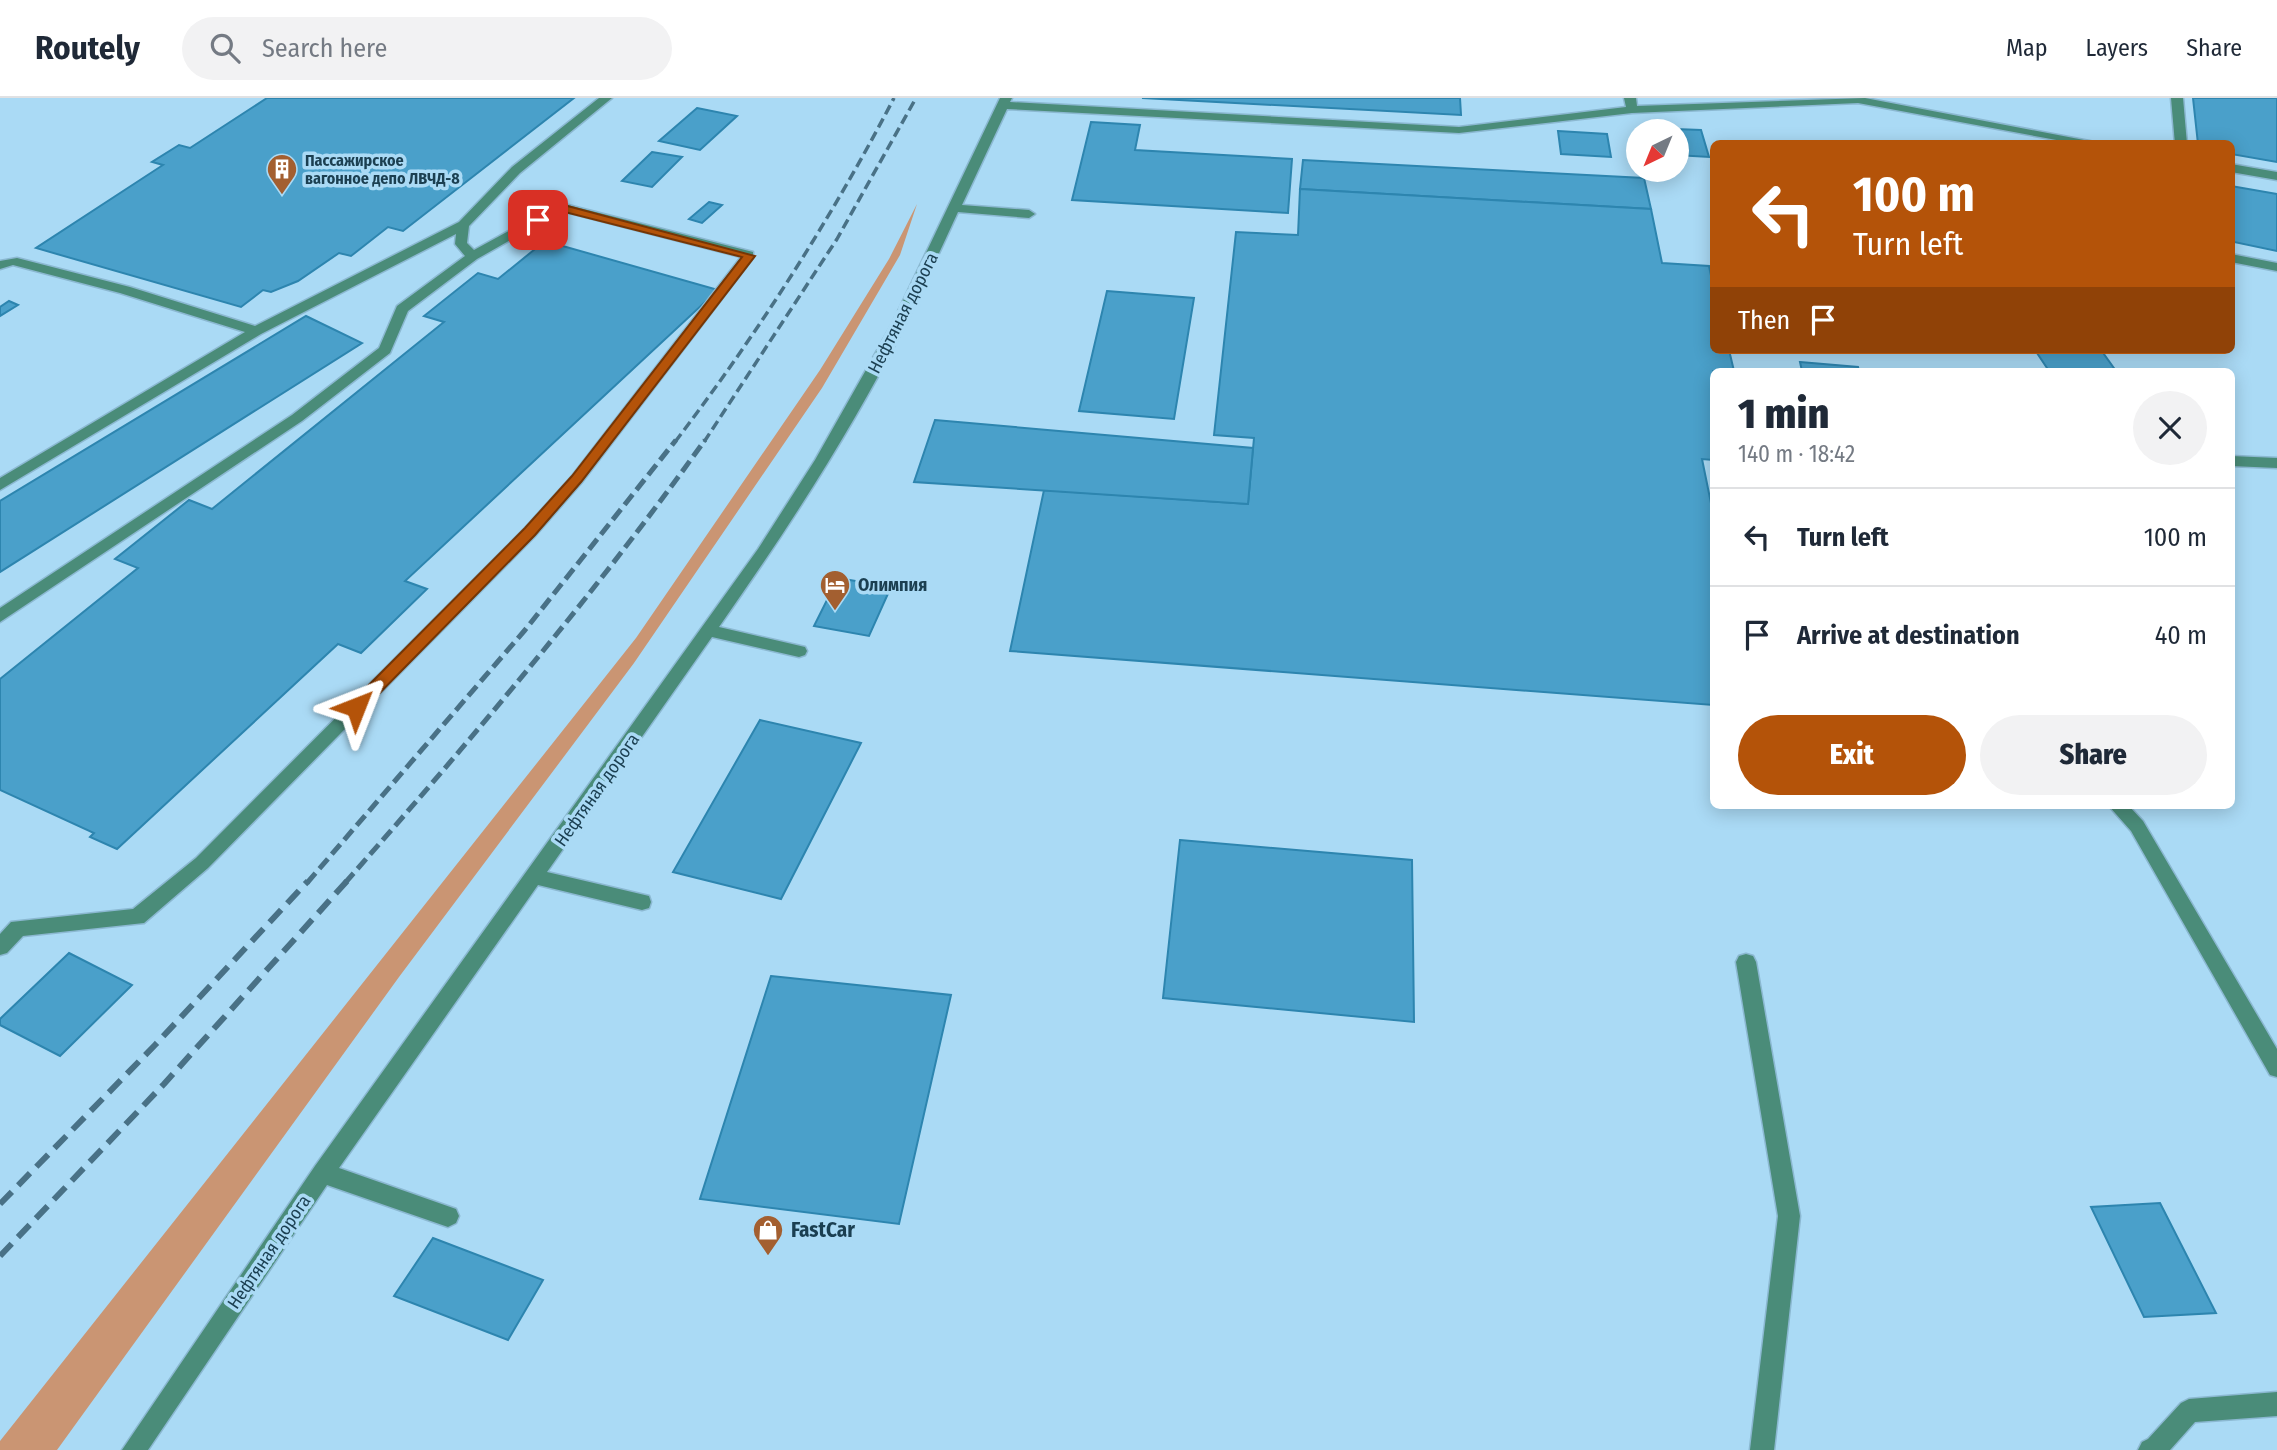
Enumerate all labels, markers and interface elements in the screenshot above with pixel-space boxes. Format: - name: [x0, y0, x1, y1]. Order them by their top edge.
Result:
- search box: [182, 17, 672, 80]
- text: Routely: [35, 28, 140, 68]
- icon: search: [206, 29, 244, 67]
- text: Search here: [262, 33, 387, 64]
- text: Map: [2006, 34, 2048, 62]
- text: Layers: [2086, 34, 2148, 62]
- text: Share: [2186, 34, 2242, 62]
- north arrow: [1626, 119, 1689, 182]
- map controls: [1626, 119, 1689, 182]
- place label: Пассажирское вагонное депо ЛВЧД-8: [305, 151, 460, 188]
- building icon: Пассажирское вагонное депо ЛВЧД-8: [265, 152, 299, 196]
- text: 100 m: [1853, 165, 1975, 224]
- icon: left: [1738, 168, 1829, 259]
- pin: [508, 190, 568, 250]
- icon: arrive: [519, 201, 557, 239]
- text: Turn left: [1853, 225, 1963, 263]
- street label: Нефтяная дорога: [863, 249, 943, 377]
- icon: arrive: [1804, 301, 1842, 339]
- text: Then: [1738, 305, 1790, 336]
- text: 1 min: [1738, 389, 1829, 439]
- button: close: [2133, 391, 2207, 465]
- text: 140 m · 18:42: [1738, 440, 1855, 468]
- icon: left: [1738, 518, 1776, 556]
- text: Turn left: [1797, 522, 1889, 553]
- text: 100 m: [2144, 522, 2207, 553]
- hotel icon: Олимпия: [818, 568, 852, 612]
- place label: Олимпия: [858, 574, 927, 596]
- icon: arrive: [1738, 616, 1776, 654]
- text: Arrive at destination: [1797, 620, 2020, 651]
- text: 40 m: [2155, 620, 2207, 651]
- position arrow: [319, 670, 393, 744]
- button: Exit: [1738, 715, 1966, 795]
- button: Share: [1980, 715, 2207, 795]
- street label: Нефтяная дорога: [550, 729, 644, 851]
- street label: Нефтяная дорога: [223, 1191, 315, 1313]
- shop icon: FastCar: [751, 1213, 785, 1257]
- place label: FastCar: [791, 1217, 855, 1243]

